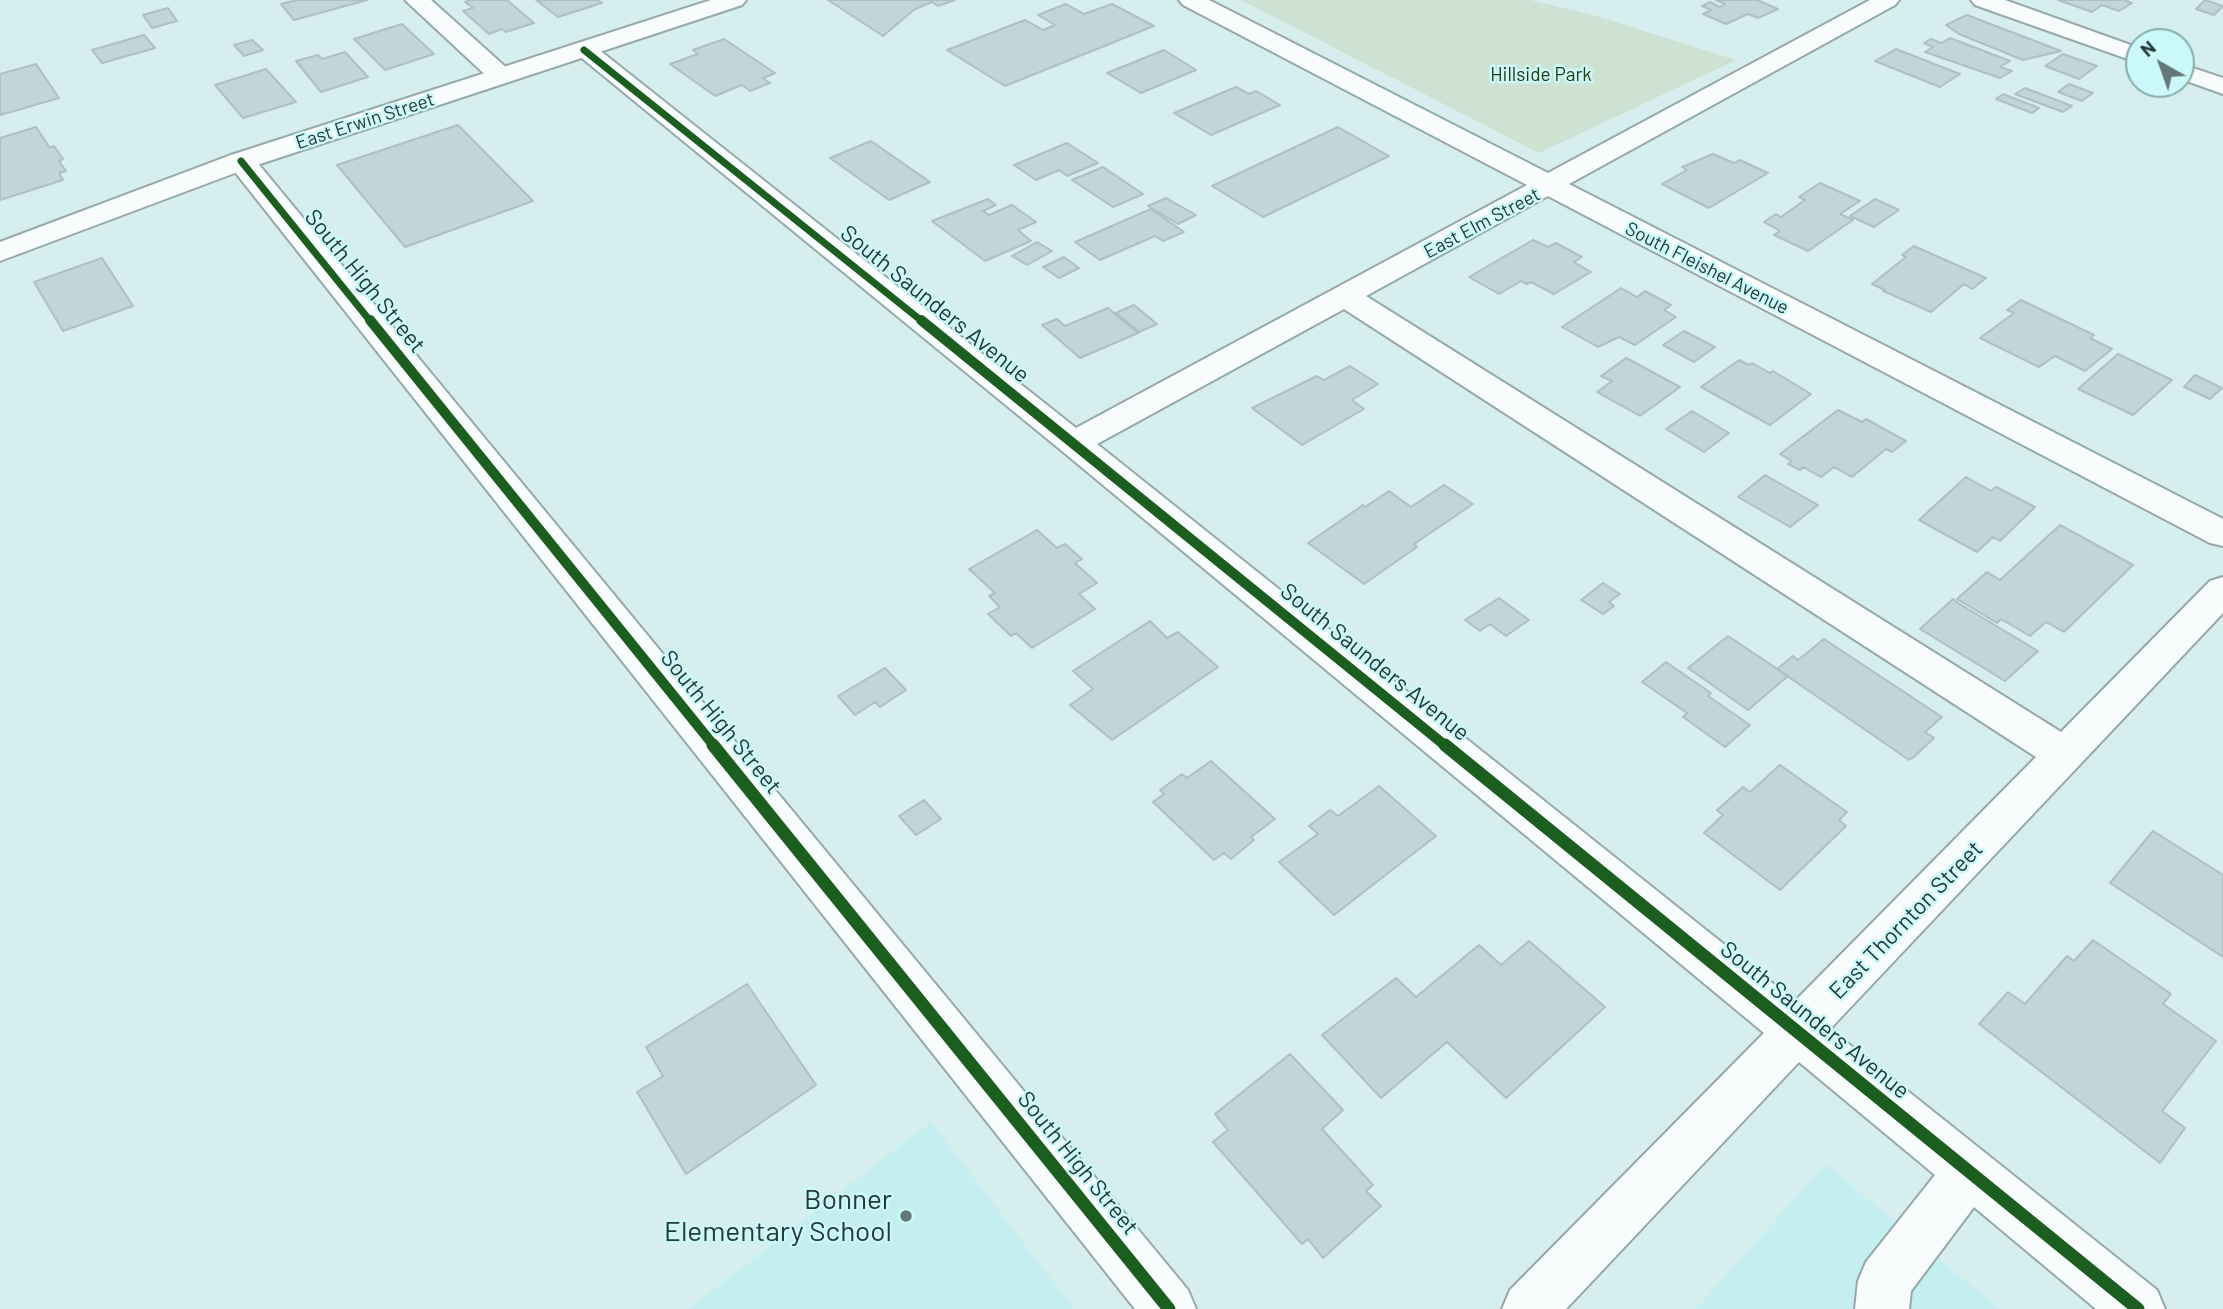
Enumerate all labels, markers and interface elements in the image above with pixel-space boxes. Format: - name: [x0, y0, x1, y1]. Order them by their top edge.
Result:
- north arrow: [2125, 28, 2195, 98]
- text: N: [2135, 35, 2160, 61]
- park label: Hillside Park: [1490, 64, 1592, 86]
- street label: East Erwin Street: [293, 88, 437, 154]
- street label: East Elm Street: [1420, 183, 1544, 263]
- street label: South High Street: [299, 204, 431, 358]
- street label: South Fleishel Avenue: [1621, 217, 1793, 319]
- street label: South Saunders Avenue: [835, 219, 1035, 389]
- street label: South Saunders Avenue: [1275, 577, 1475, 747]
- street label: South High Street: [655, 645, 787, 799]
- street label: East Thornton Street: [1824, 835, 1988, 1005]
- street label: South Saunders Avenue: [1715, 935, 1915, 1105]
- street label: South High Street: [1012, 1086, 1144, 1240]
- place label: Bonner Elementary School: [664, 1183, 892, 1249]
- marker: Bonner Elementary School: [898, 1208, 914, 1224]

